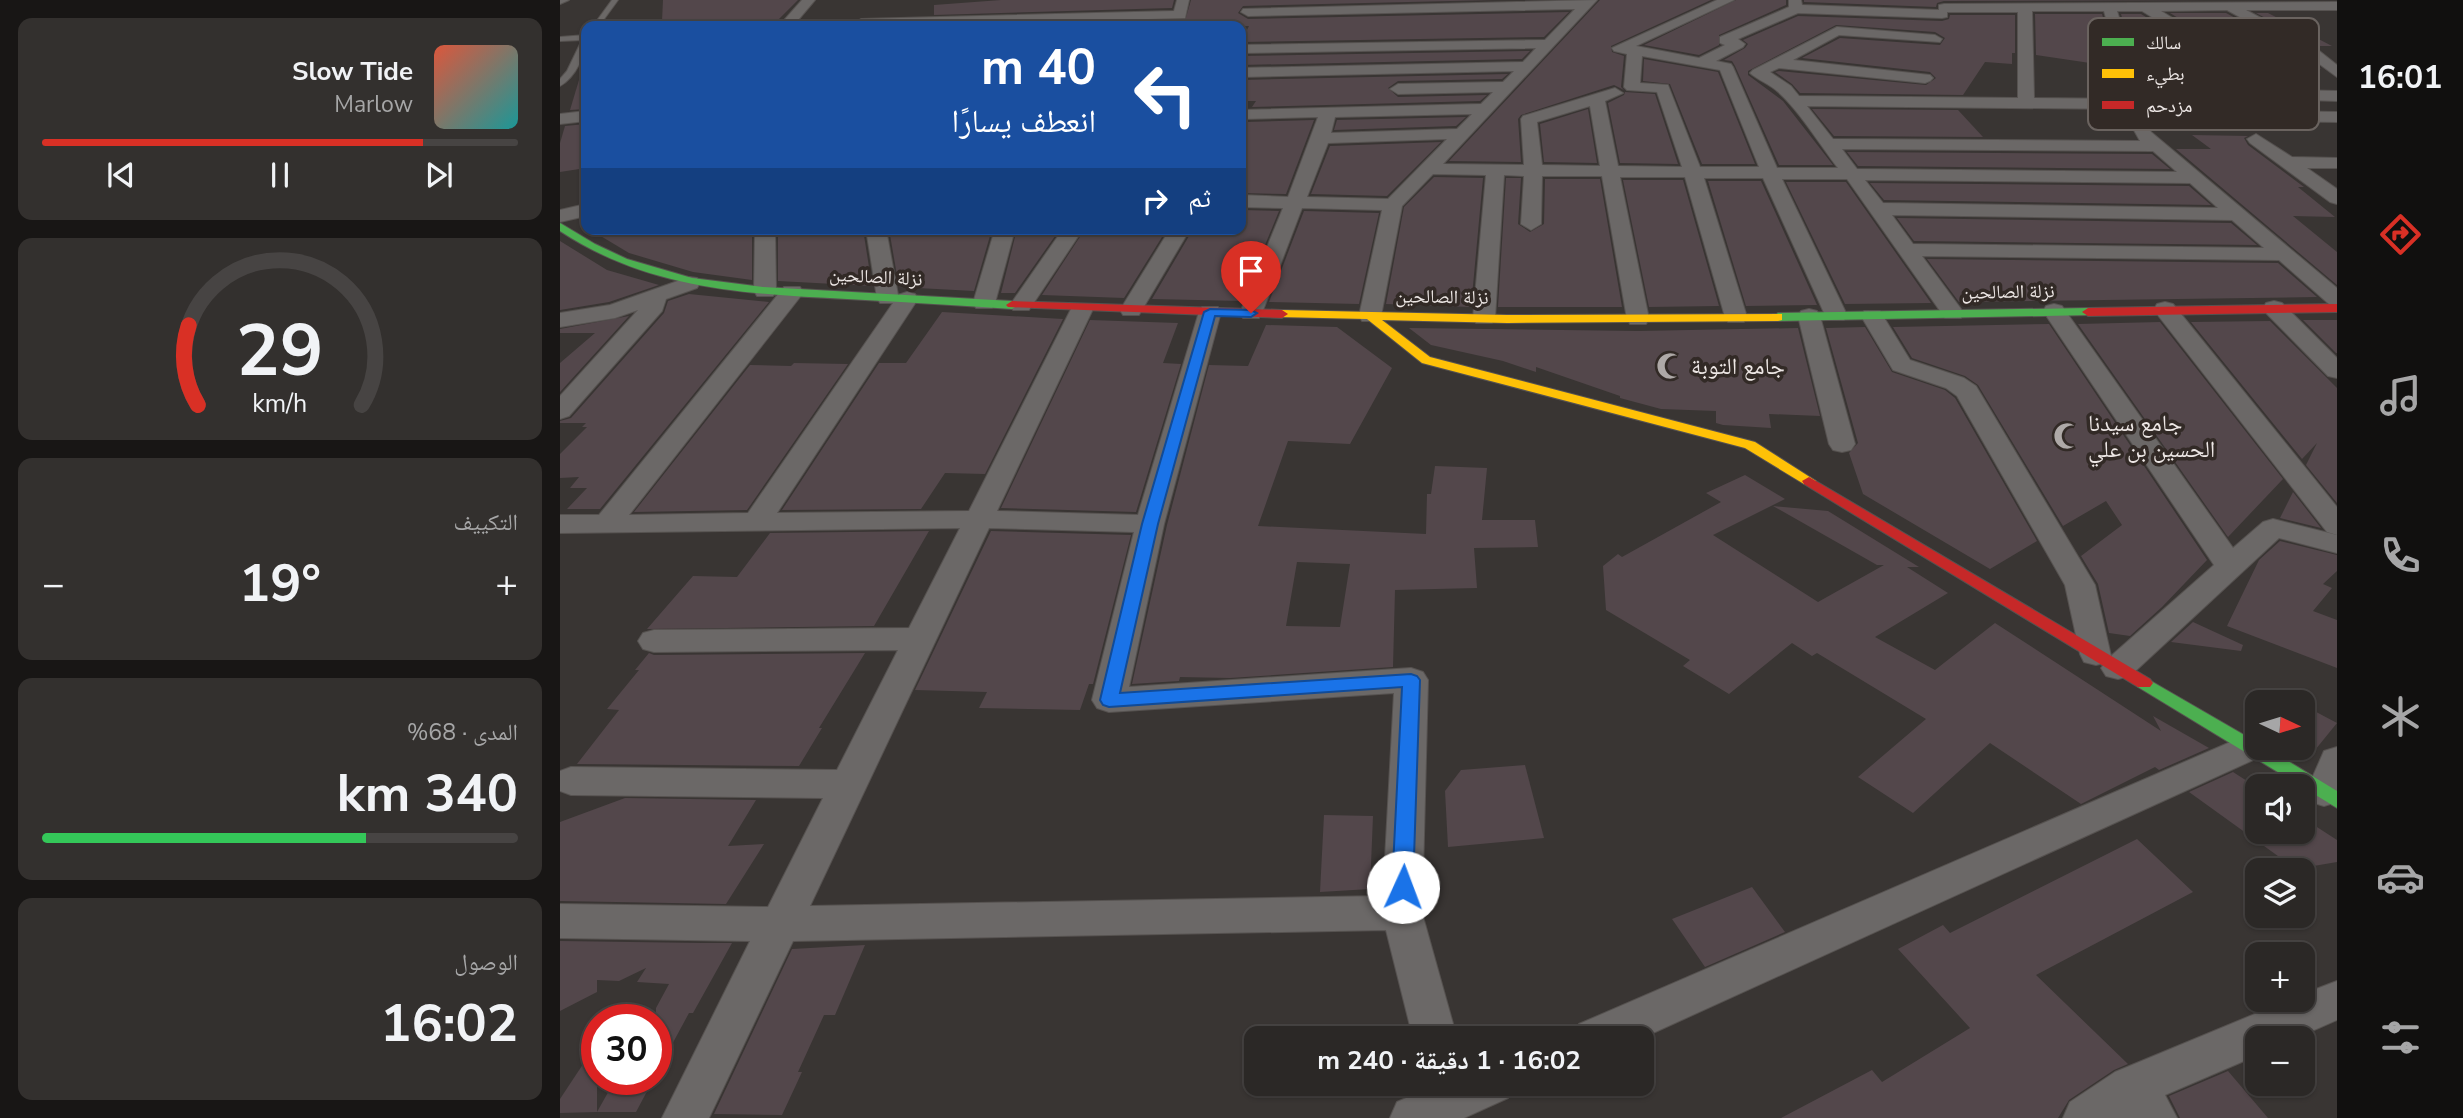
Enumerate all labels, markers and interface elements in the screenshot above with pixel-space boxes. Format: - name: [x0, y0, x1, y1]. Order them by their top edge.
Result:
- legend: [2088, 18, 2319, 130]
- text: سالك: [2146, 30, 2181, 56]
- text: 40 m: [981, 34, 1096, 101]
- icon: left: [1120, 49, 1211, 140]
- text: Slow Tide: [292, 54, 413, 89]
- text: 16:01: [2358, 56, 2442, 99]
- text: بطيء: [2146, 61, 2185, 89]
- text: Marlow: [334, 89, 413, 120]
- text: مزدحم: [2146, 93, 2192, 119]
- text: انعطف يسارًا: [952, 100, 1096, 143]
- icon: previous: [102, 156, 140, 194]
- icon: pause: [261, 156, 299, 194]
- icon: next: [420, 156, 458, 194]
- text: ثم: [1188, 181, 1211, 216]
- icon: right: [1136, 182, 1174, 220]
- icon: directions: [2376, 210, 2425, 259]
- pin: [1221, 241, 1281, 313]
- icon: arrive: [1232, 252, 1270, 290]
- street label: نزلة الصالحين: [829, 262, 923, 292]
- street label: نزلة الصالحين: [1961, 278, 2055, 306]
- street label: نزلة الصالحين: [1395, 283, 1489, 311]
- text: 29: [236, 301, 324, 401]
- mosque icon: جامع التوبة: [1655, 351, 1685, 381]
- place label: جامع التوبة: [1691, 351, 1785, 382]
- icon: music: [2376, 371, 2425, 420]
- text: km/h: [252, 387, 308, 421]
- place label: جامع سيدنا الحسين بن علي: [2088, 408, 2215, 468]
- mosque icon: جامع سيدنا الحسين بن علي: [2052, 421, 2082, 451]
- text: التكييف: [453, 507, 518, 538]
- icon: phone: [2376, 531, 2425, 580]
- text: 19°: [239, 548, 321, 619]
- text: −: [42, 559, 65, 610]
- text: +: [495, 559, 518, 610]
- north arrow: [2245, 690, 2315, 760]
- map controls: [2245, 690, 2315, 1096]
- icon: climate: [2376, 692, 2425, 741]
- text: المدى · 68%: [407, 717, 518, 748]
- text: 340 km: [337, 758, 518, 829]
- button: sound: [2245, 774, 2315, 844]
- position arrow: [1366, 850, 1440, 924]
- icon: car: [2376, 853, 2425, 902]
- button: layers: [2245, 858, 2315, 928]
- button: +: [2245, 942, 2315, 1012]
- text: الوصول: [454, 947, 518, 978]
- text: 16:02: [380, 988, 518, 1059]
- speed limit sign: 30: [581, 1004, 672, 1095]
- icon: filters: [2376, 1013, 2425, 1062]
- button: −: [2245, 1026, 2315, 1096]
- text: 16:02 · 1 دقيقة · 240 m: [1317, 1043, 1581, 1078]

